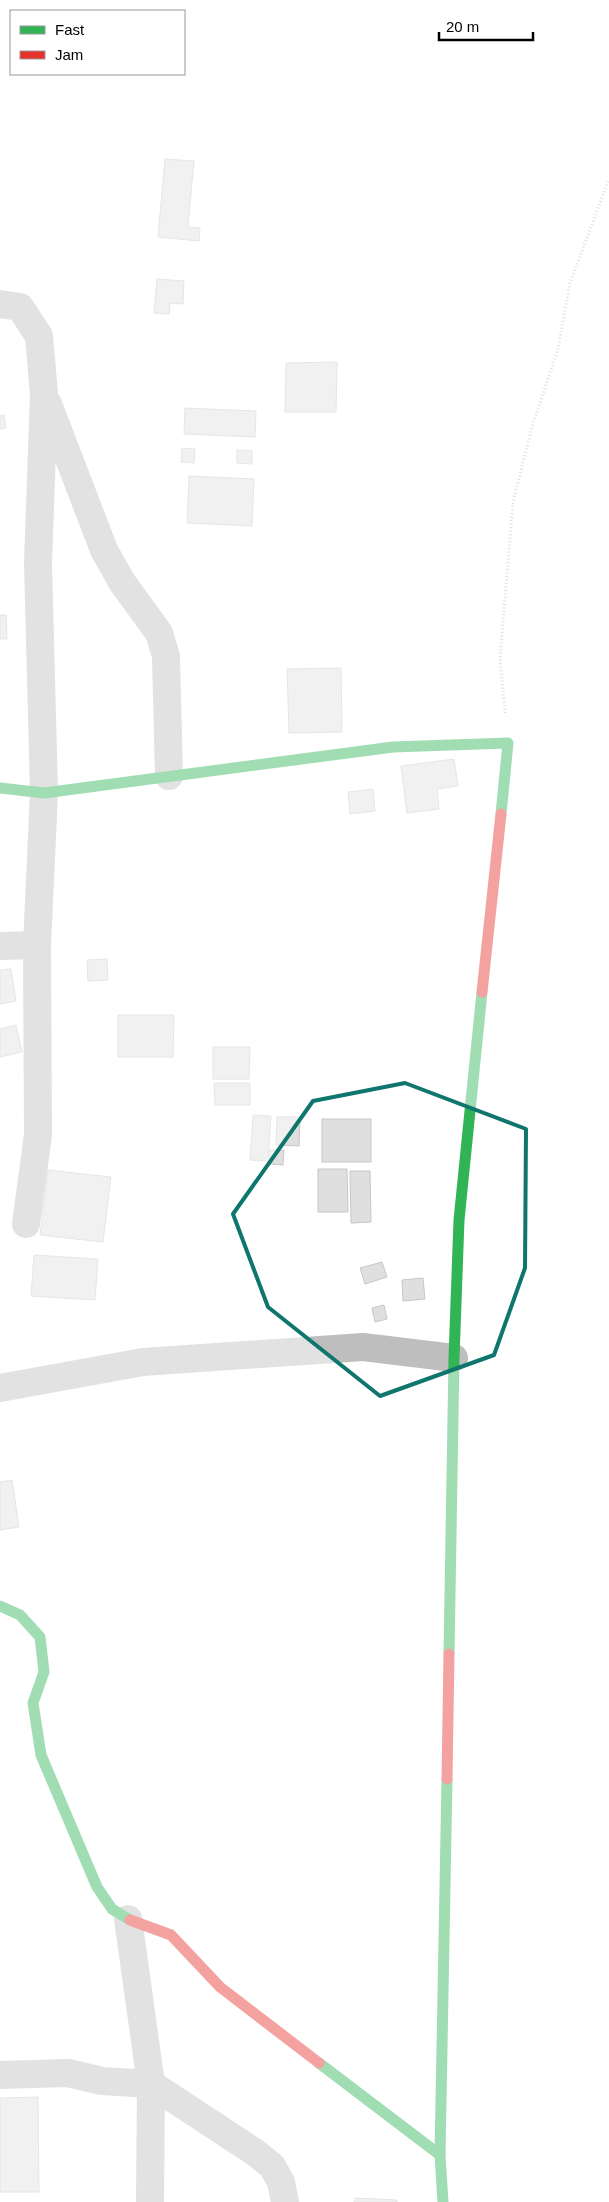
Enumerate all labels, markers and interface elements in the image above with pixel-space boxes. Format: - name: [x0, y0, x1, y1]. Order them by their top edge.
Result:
- legend: [10, 10, 185, 75]
- scale bar: [439, 10, 533, 42]
- text: 20 m: [446, 18, 479, 35]
- text: Fast: [55, 21, 85, 38]
- text: Jam: [55, 46, 83, 63]

